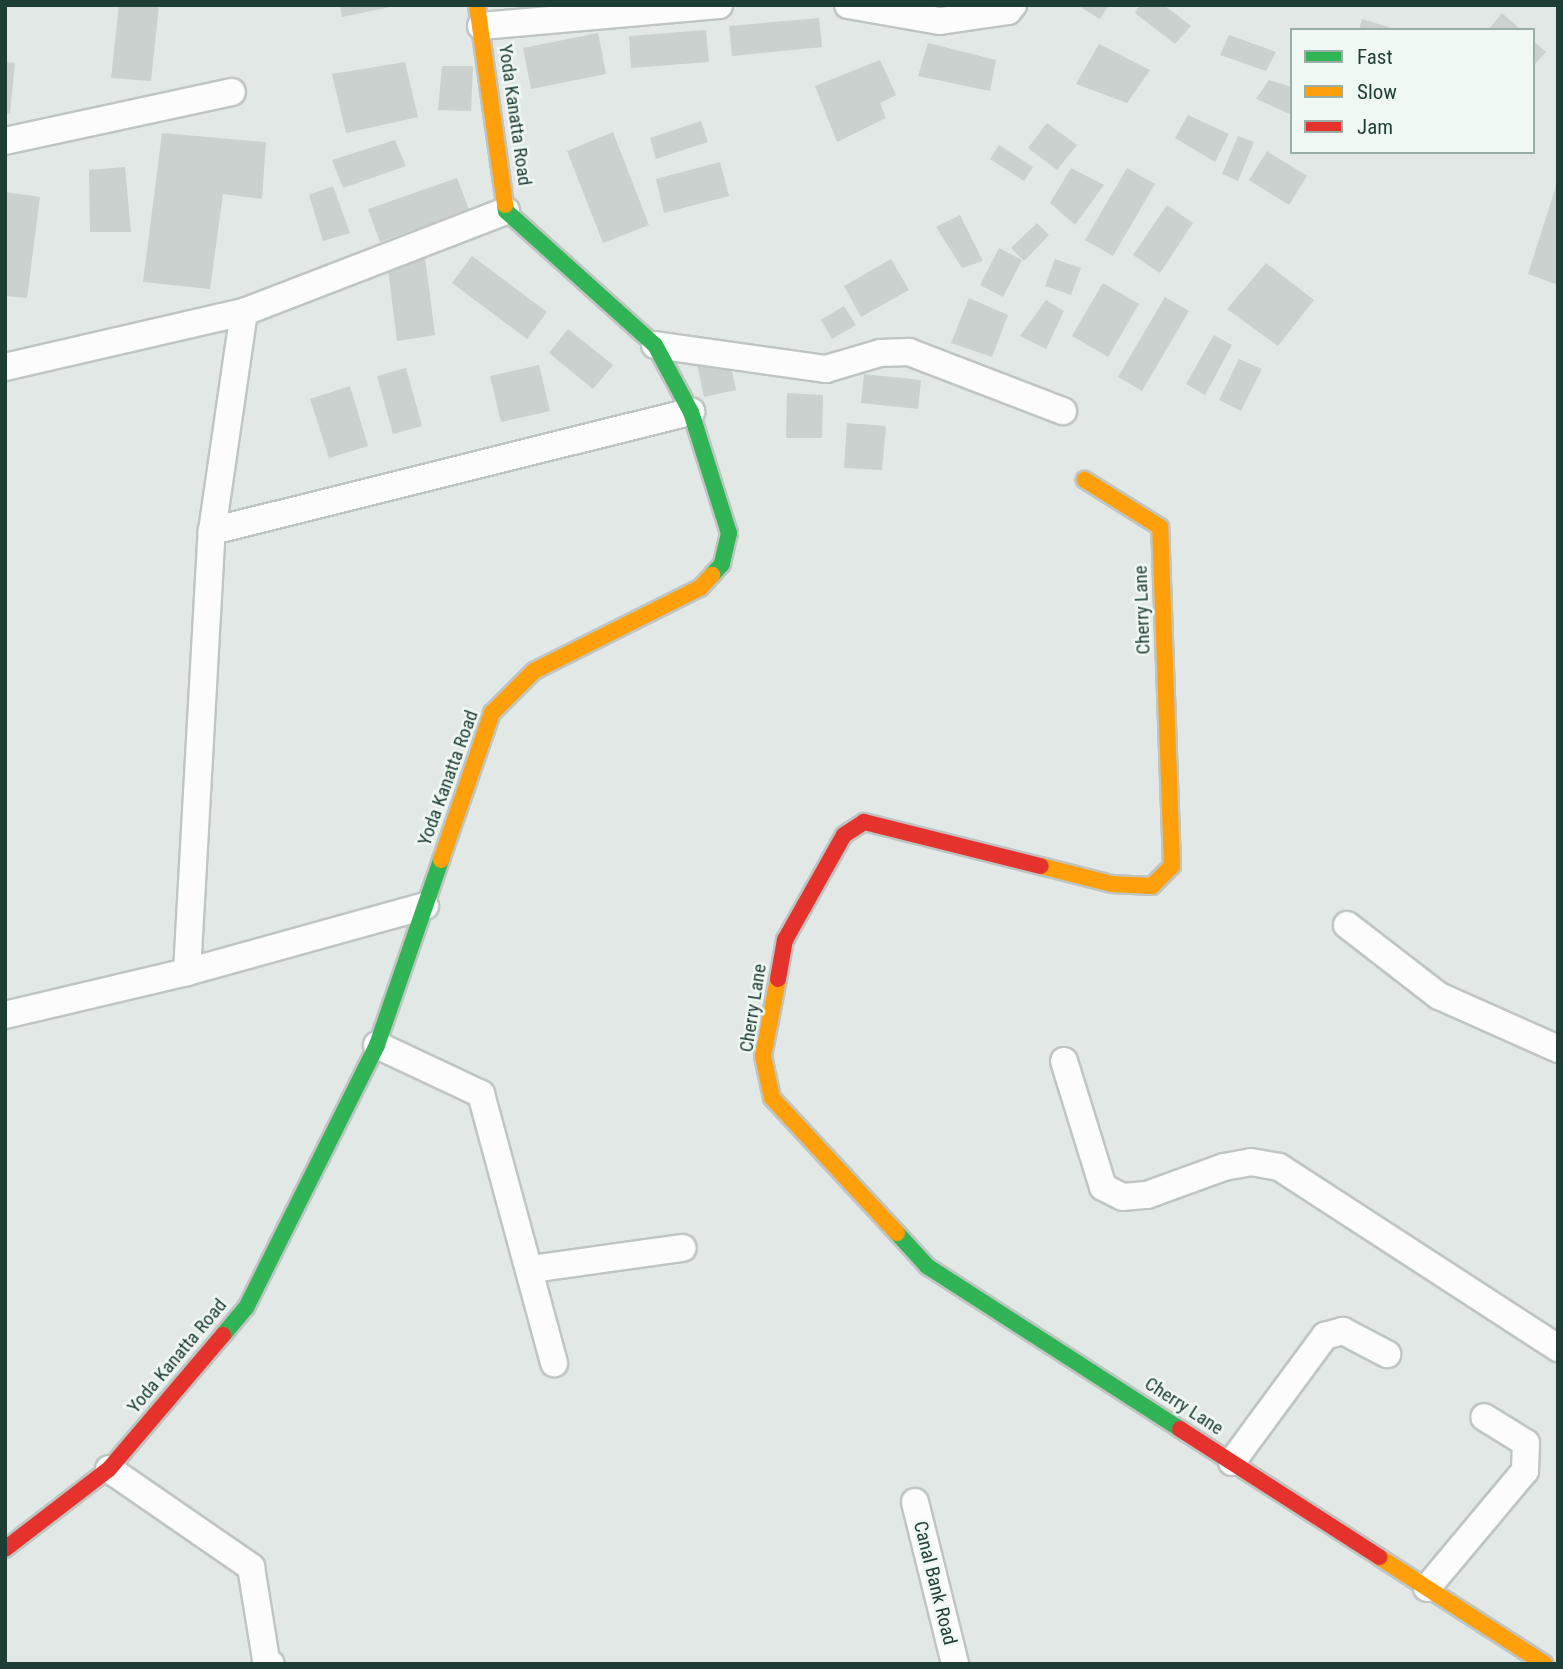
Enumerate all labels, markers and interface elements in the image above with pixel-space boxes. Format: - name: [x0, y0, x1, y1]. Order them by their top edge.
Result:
- legend: [1290, 28, 1535, 154]
- street label: Yoda Kanatta Road: [494, 43, 536, 187]
- text: Fast: [1357, 45, 1393, 69]
- text: Slow: [1357, 80, 1397, 104]
- text: Jam: [1357, 115, 1393, 139]
- street label: Cherry Lane: [1129, 565, 1155, 655]
- street label: Yoda Kanatta Road: [413, 707, 483, 849]
- street label: Cherry Lane: [735, 962, 771, 1054]
- street label: Yoda Kanatta Road: [122, 1294, 232, 1418]
- street label: Cherry Lane: [1140, 1372, 1228, 1440]
- street label: Canal Bank Road: [909, 1519, 961, 1647]

